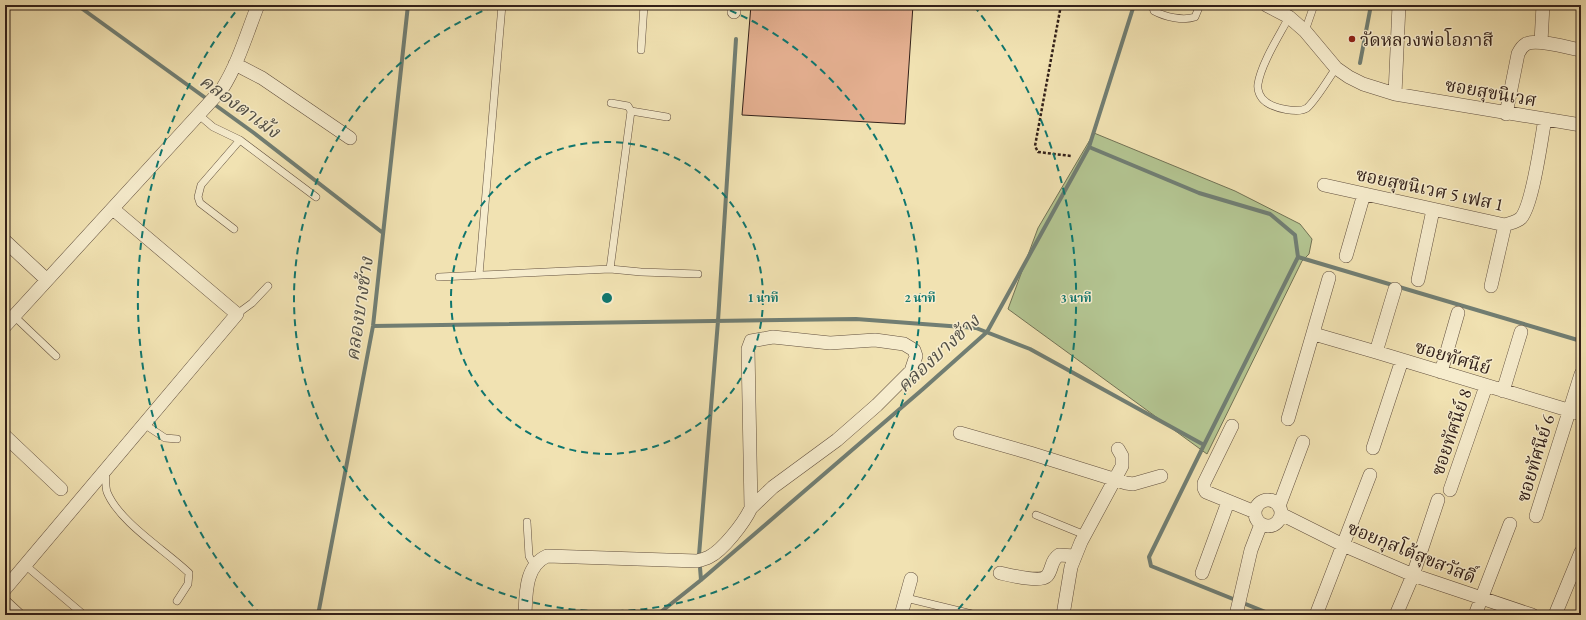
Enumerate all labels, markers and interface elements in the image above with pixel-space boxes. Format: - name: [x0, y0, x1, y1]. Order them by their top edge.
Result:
- place label: วัดหลวงพ่อโอภาสี: [1360, 27, 1493, 51]
- marker: วัดหลวงพ่อโอภาสี: [1347, 34, 1357, 44]
- water label: คลองตาเม้ง: [195, 68, 287, 145]
- street label: ซอยสุขนิเวศ: [1443, 73, 1539, 112]
- street label: ซอยสุขนิเวศ 5 เฟส 1: [1354, 162, 1506, 217]
- water label: คลองบางช้าง: [339, 254, 379, 363]
- text: 1 นาที: [747, 290, 779, 306]
- text: 2 นาที: [904, 290, 936, 306]
- text: 3 นาที: [1060, 290, 1092, 306]
- centre of rings: [600, 291, 614, 305]
- water label: คลองบางช้าง: [891, 307, 986, 398]
- street label: ซอยทัศนีย์: [1412, 335, 1494, 379]
- street label: ซอยทัศนีย์ 8: [1425, 386, 1477, 478]
- street label: ซอยทัศนีย์ 6: [1511, 411, 1559, 505]
- street label: ซอยกุสโต้สุขสวัสดิ์: [1344, 514, 1481, 590]

